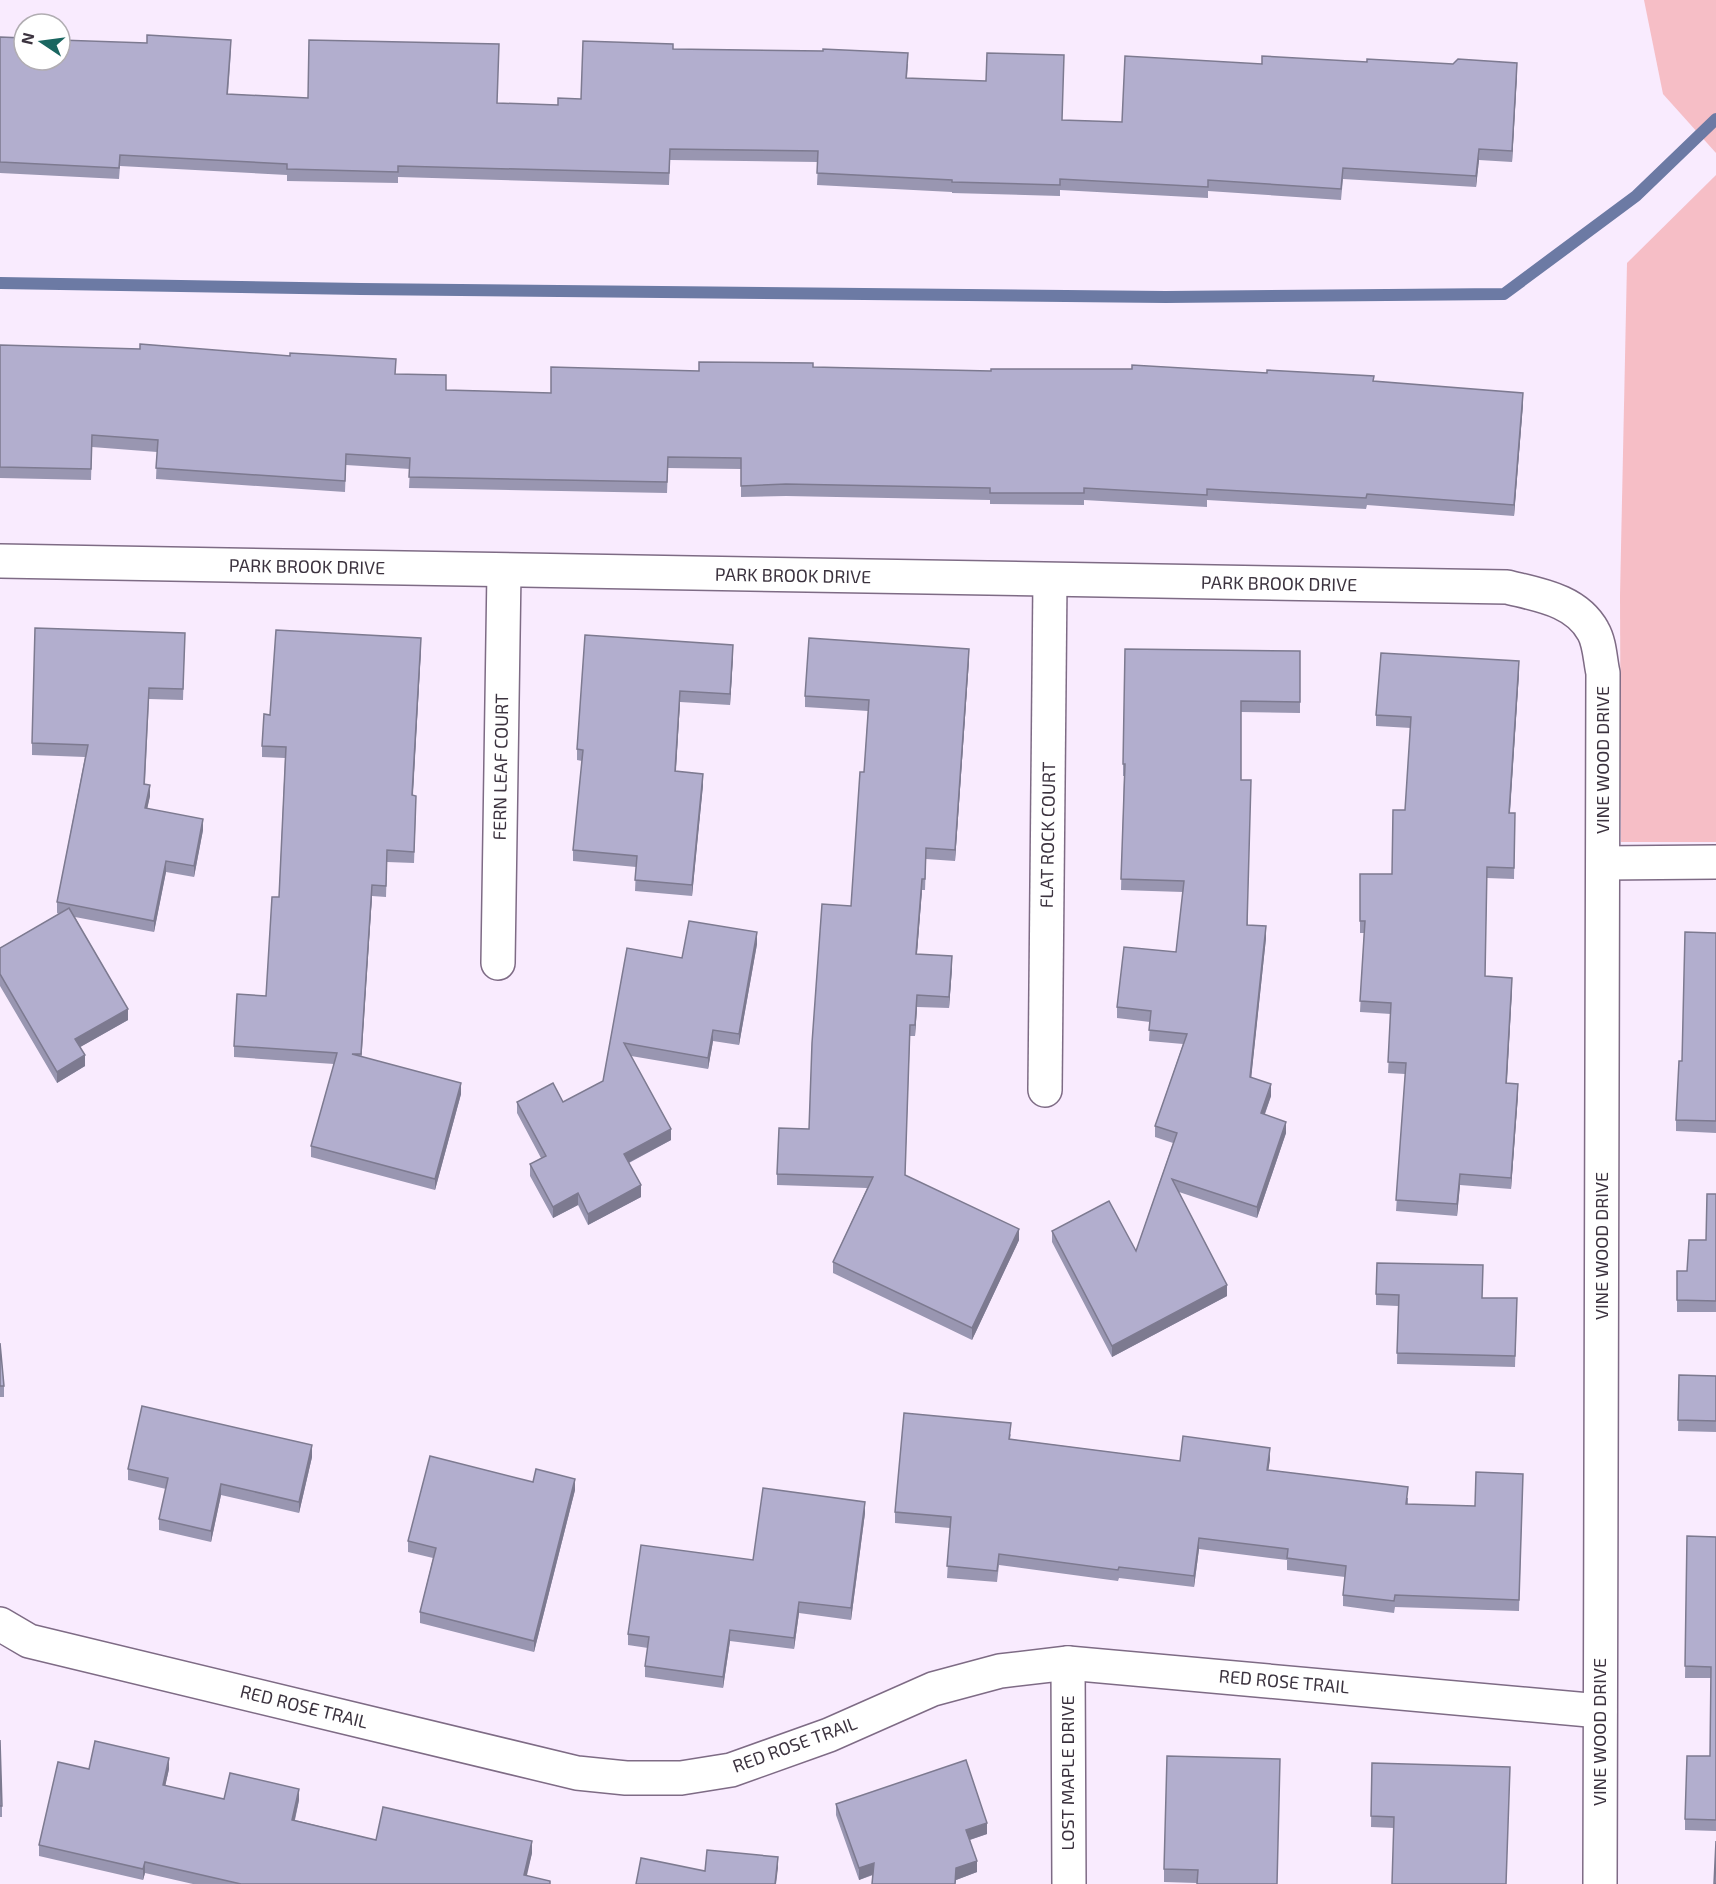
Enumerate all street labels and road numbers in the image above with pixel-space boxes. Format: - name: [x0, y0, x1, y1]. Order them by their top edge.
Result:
- street label: PARK BROOK DRIVE: [229, 554, 385, 578]
- street label: PARK BROOK DRIVE: [715, 563, 871, 587]
- street label: PARK BROOK DRIVE: [1201, 571, 1357, 595]
- street label: VINE WOOD DRIVE: [1591, 686, 1613, 834]
- street label: FERN LEAF COURT: [488, 693, 512, 841]
- street label: FLAT ROCK COURT: [1035, 761, 1059, 908]
- street label: VINE WOOD DRIVE: [1590, 1172, 1612, 1320]
- street label: VINE WOOD DRIVE: [1588, 1658, 1610, 1806]
- street label: RED ROSE TRAIL: [1218, 1664, 1350, 1698]
- street label: RED ROSE TRAIL: [238, 1680, 370, 1733]
- street label: LOST MAPLE DRIVE: [1056, 1696, 1078, 1850]
- street label: RED ROSE TRAIL: [729, 1711, 860, 1777]

